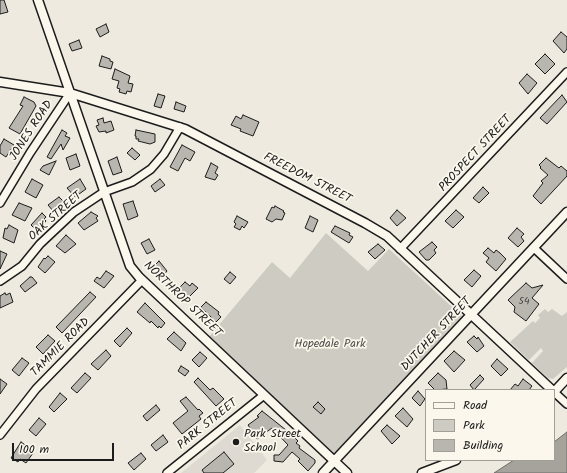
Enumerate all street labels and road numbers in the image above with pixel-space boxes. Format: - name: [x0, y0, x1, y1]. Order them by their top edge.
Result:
- street label: JONES ROAD: [7, 98, 57, 164]
- street label: PROSPECT STREET: [437, 113, 515, 195]
- street label: FREEDOM STREET: [261, 151, 353, 207]
- street label: OAK STREET: [26, 189, 86, 245]
- street label: NORTHROP STREET: [140, 259, 224, 341]
- street label: DUTCHER STREET: [399, 295, 475, 375]
- street label: TAMMIE ROAD: [28, 315, 94, 381]
- street label: PARK STREET: [175, 396, 241, 454]

